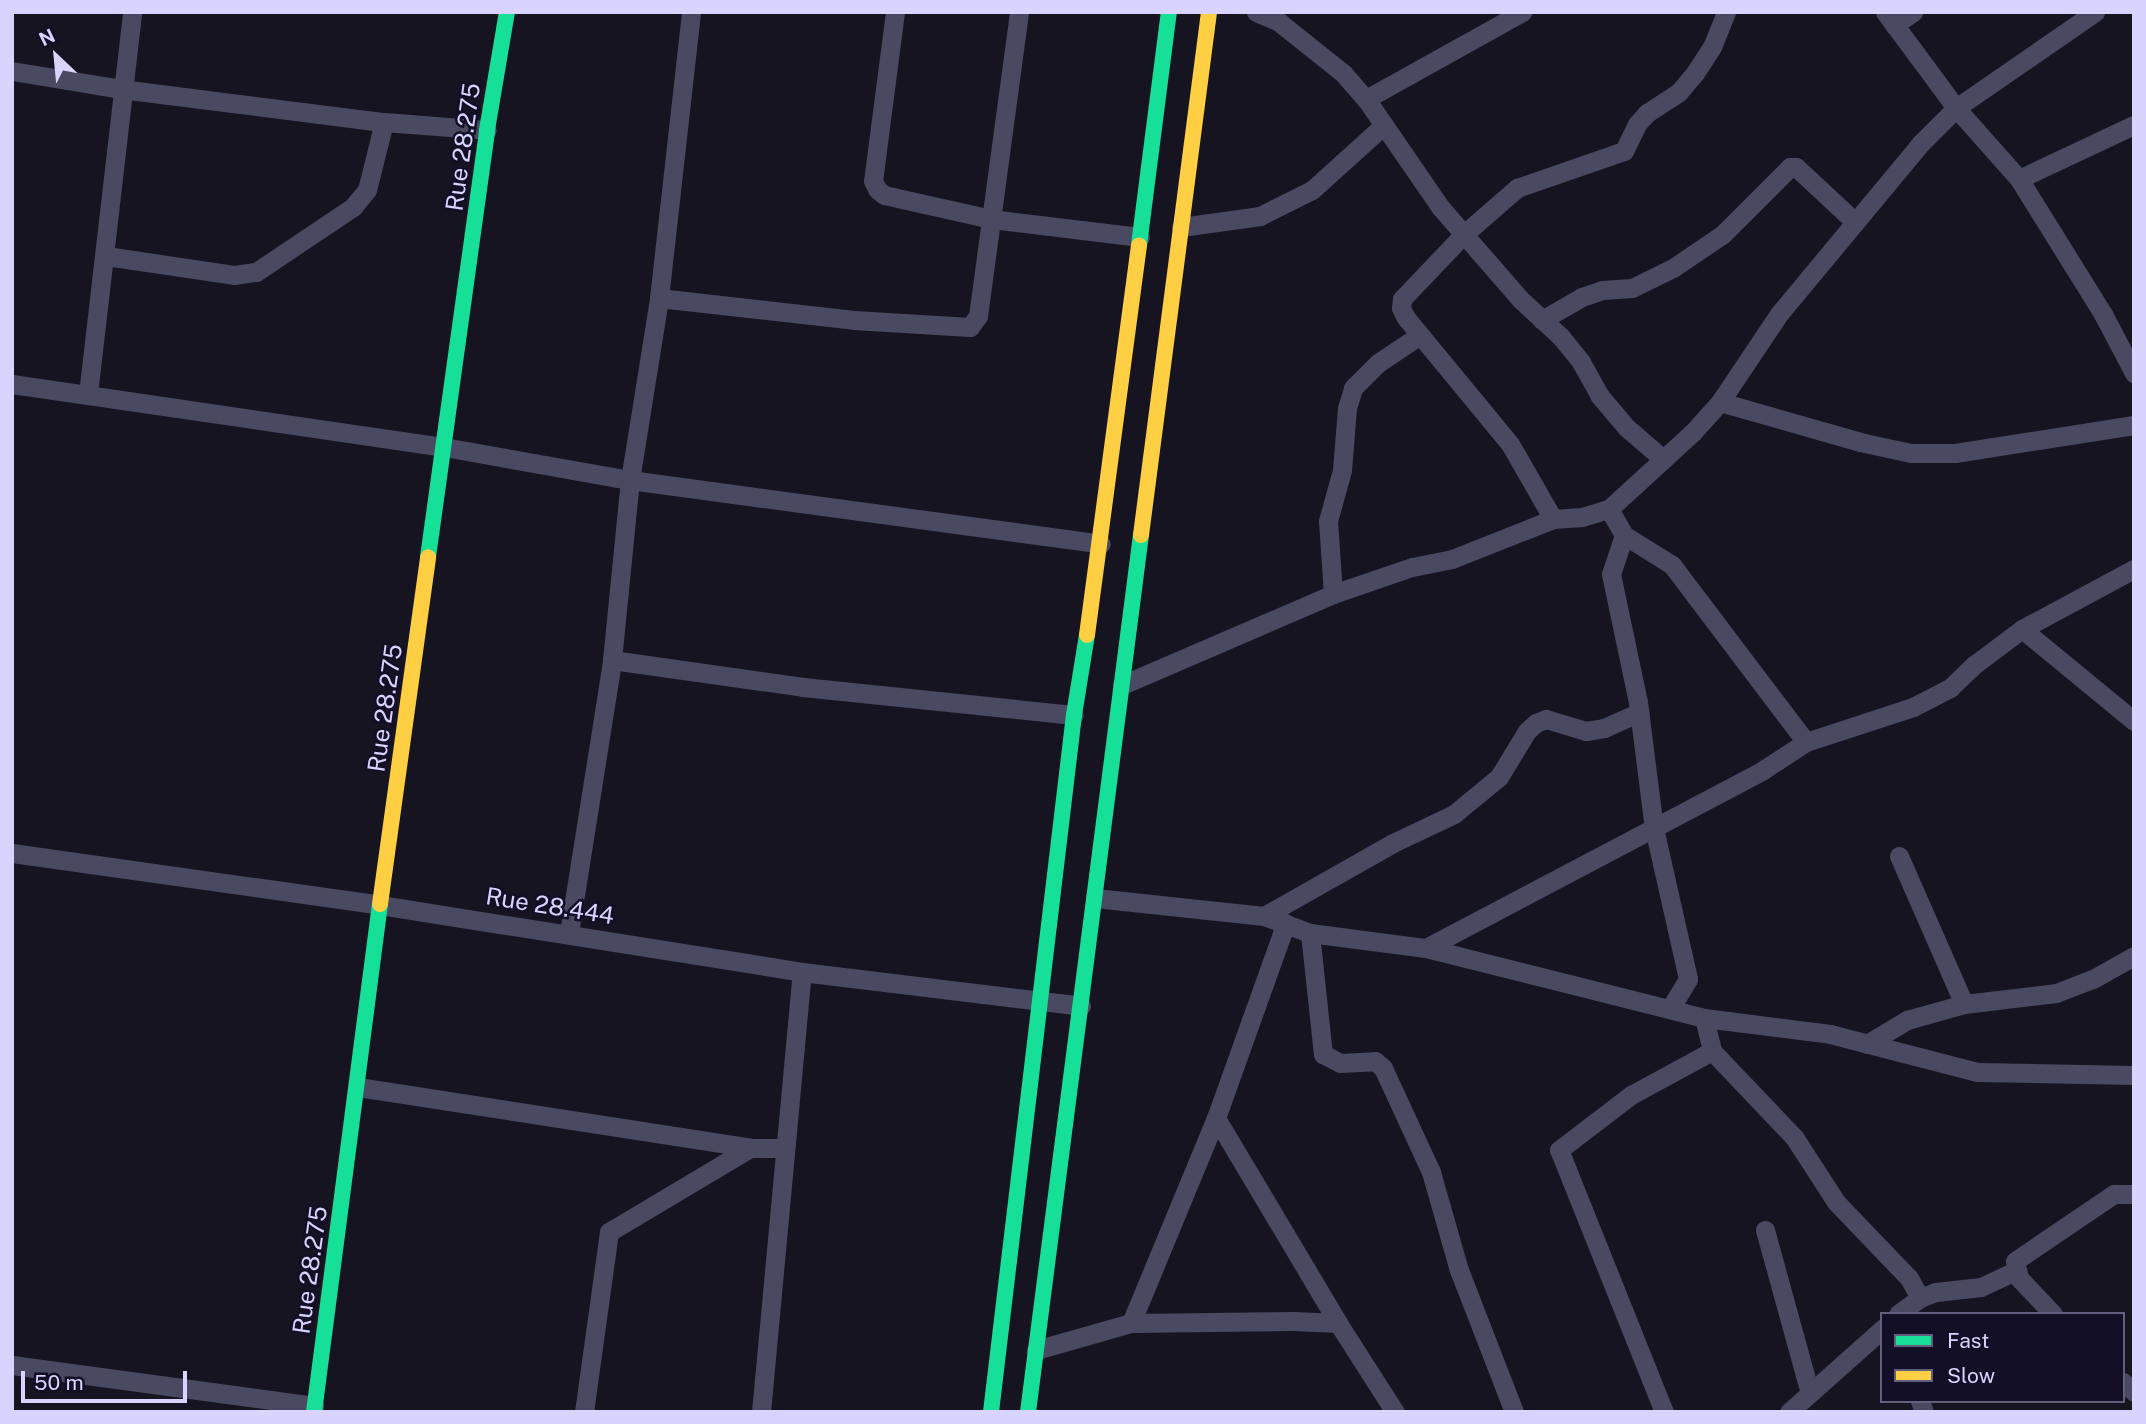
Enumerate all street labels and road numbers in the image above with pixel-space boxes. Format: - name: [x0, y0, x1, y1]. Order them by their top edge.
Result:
- street label: Rue 28.275: [440, 81, 486, 213]
- street label: Rue 28.275: [362, 642, 408, 774]
- street label: Rue 28.444: [484, 882, 616, 930]
- street label: Rue 28.275: [287, 1204, 333, 1336]

